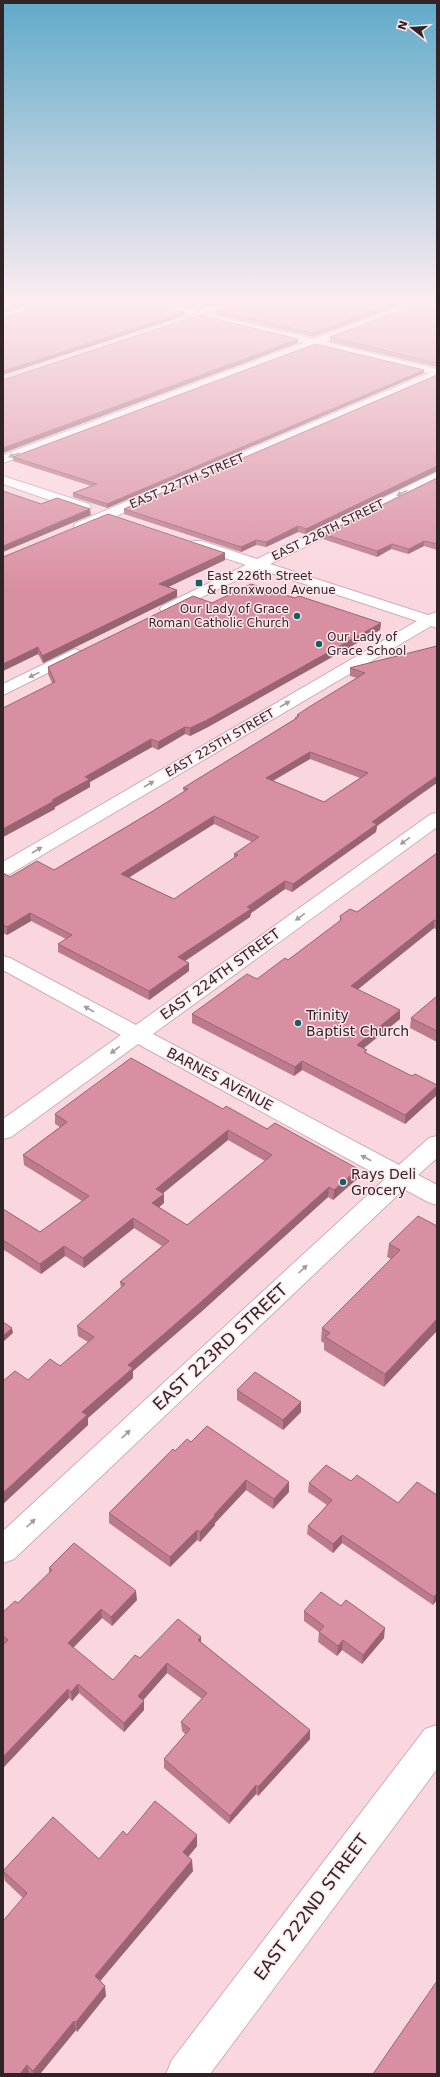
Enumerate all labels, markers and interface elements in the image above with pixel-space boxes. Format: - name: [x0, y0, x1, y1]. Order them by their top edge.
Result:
- north arrow: [392, 8, 432, 48]
- text: N: [395, 19, 410, 32]
- street label: EAST 227TH STREET: [127, 450, 247, 512]
- one-way arrow: [8, 453, 20, 459]
- one-way arrow: [396, 490, 408, 497]
- street label: EAST 226TH STREET: [269, 496, 387, 563]
- place label: East 226th Street & Bronxwood Avenue: [207, 569, 336, 597]
- marker: East 226th Street & Bronxwood Avenue: [194, 578, 204, 588]
- place label: Our Lady of Grace Roman Catholic Church: [148, 602, 289, 630]
- marker: Our Lady of Grace Roman Catholic Church: [292, 611, 302, 621]
- place label: Our Lady of Grace School: [327, 630, 406, 658]
- marker: Our Lady of Grace School: [314, 639, 324, 649]
- one-way arrow: [29, 671, 40, 678]
- one-way arrow: [279, 701, 291, 708]
- street label: EAST 225TH STREET: [163, 706, 278, 780]
- one-way arrow: [143, 781, 155, 788]
- one-way arrow: [400, 837, 411, 845]
- one-way arrow: [31, 846, 43, 853]
- one-way arrow: [294, 913, 305, 921]
- street label: EAST 224TH STREET: [157, 925, 283, 1023]
- one-way arrow: [84, 1006, 95, 1013]
- place label: Trinity Baptist Church: [305, 1007, 409, 1039]
- marker: Trinity Baptist Church: [293, 1018, 303, 1028]
- street label: BARNES AVENUE: [164, 1044, 276, 1114]
- one-way arrow: [109, 1046, 120, 1055]
- one-way arrow: [360, 1154, 372, 1161]
- place label: Rays Deli Grocery: [351, 1166, 416, 1198]
- marker: Rays Deli Grocery: [338, 1177, 348, 1187]
- one-way arrow: [298, 1264, 308, 1274]
- street label: EAST 223RD STREET: [149, 1279, 292, 1415]
- one-way arrow: [121, 1430, 132, 1439]
- one-way arrow: [27, 1519, 36, 1528]
- street label: EAST 222ND STREET: [250, 1830, 373, 1984]

